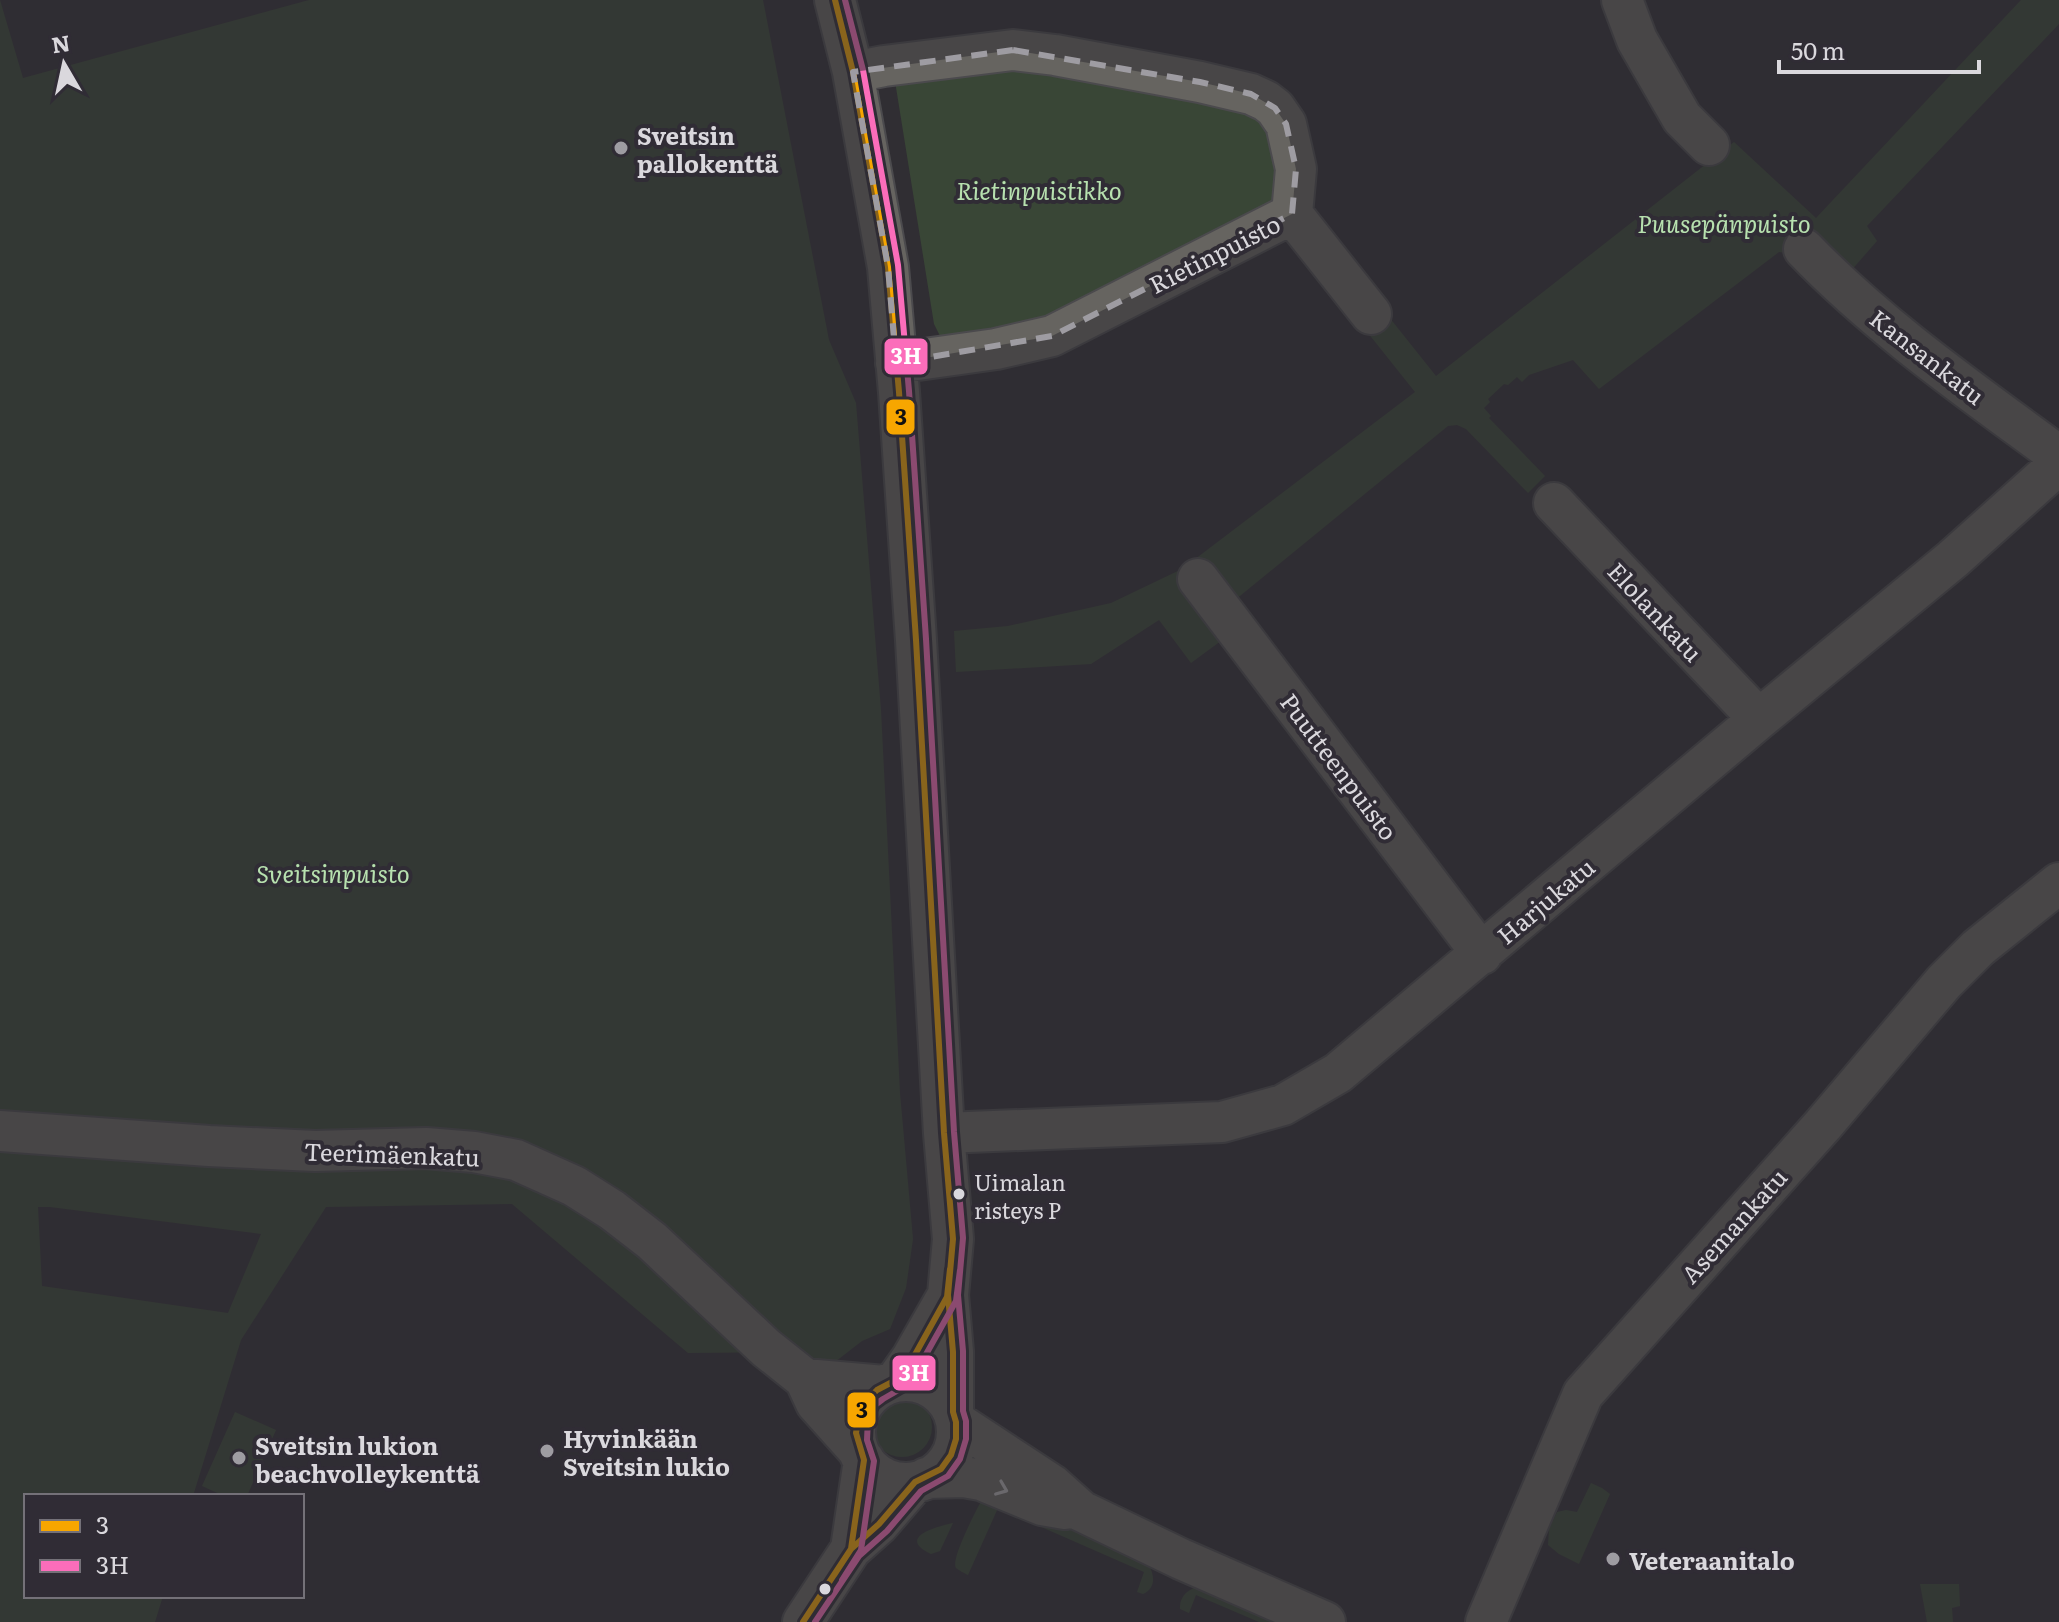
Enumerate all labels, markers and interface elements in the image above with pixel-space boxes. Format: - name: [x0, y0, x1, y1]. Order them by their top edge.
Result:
- north arrow: [24, 24, 104, 104]
- scale bar: [1779, 24, 1979, 74]
- text: N: [49, 25, 72, 61]
- text: 50 m: [1791, 32, 1845, 67]
- place label: Sveitsin pallokenttä: [637, 117, 779, 180]
- marker: Sveitsin pallokenttä: [612, 139, 630, 157]
- park label: Rietinpuistikko: [956, 172, 1122, 207]
- street label: Rietinpuisto: [1142, 205, 1286, 301]
- park label: Puusepänpuisto: [1637, 205, 1811, 240]
- street label: Kansankatu: [1863, 300, 1993, 412]
- line badge: 3H: [883, 337, 929, 376]
- text: 3H: [891, 338, 921, 371]
- line badge: 3: [885, 398, 916, 436]
- text: 3: [895, 399, 907, 432]
- street label: Elolankatu: [1601, 553, 1711, 669]
- street label: Puutteenpuisto: [1273, 685, 1407, 847]
- street label: Harjukatu: [1489, 849, 1601, 951]
- park label: Sveitsinpuisto: [256, 855, 410, 890]
- street label: Teerimäenkatu: [304, 1132, 480, 1174]
- street label: Asemankatu: [1672, 1160, 1794, 1290]
- place label: Uimalan risteys P: [974, 1165, 1066, 1226]
- marker: Uimalan risteys P: [951, 1186, 967, 1202]
- line badge: 3H: [891, 1354, 937, 1392]
- text: 3H: [899, 1355, 929, 1388]
- line badge: 3: [846, 1391, 877, 1429]
- text: 3: [856, 1392, 868, 1425]
- place label: Hyvinkään Sveitsin lukio: [563, 1420, 730, 1483]
- place label: Sveitsin lukion beachvolleykenttä: [255, 1427, 480, 1490]
- marker: Hyvinkään Sveitsin lukio: [538, 1442, 556, 1460]
- marker: Sveitsin lukion beachvolleykenttä: [230, 1449, 248, 1467]
- one-way arrow: [994, 1479, 1008, 1496]
- legend: [24, 1494, 304, 1598]
- text: 3: [96, 1506, 109, 1541]
- place label: Veteraanitalo: [1629, 1542, 1795, 1577]
- text: 3H: [96, 1546, 129, 1581]
- marker: Veteraanitalo: [1604, 1550, 1622, 1568]
- unlabelled marker: [817, 1581, 833, 1597]

